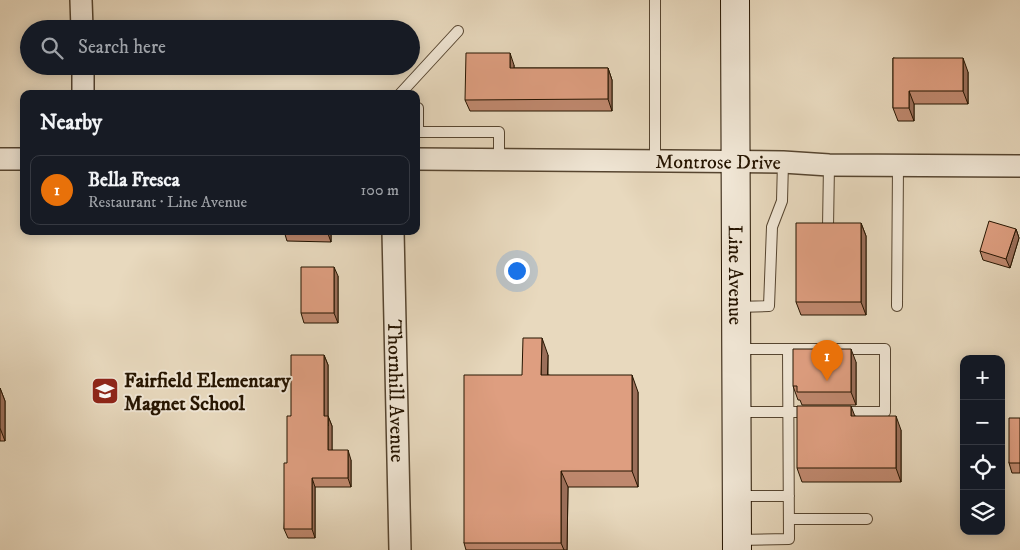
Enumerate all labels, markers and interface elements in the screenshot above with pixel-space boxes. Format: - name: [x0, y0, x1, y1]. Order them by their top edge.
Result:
- search box: [20, 20, 420, 75]
- icon: search: [38, 34, 66, 62]
- text: Search here: [78, 36, 166, 59]
- text: Nearby: [40, 110, 102, 136]
- street label: Montrose Drive: [655, 150, 781, 176]
- text: Bella Fresca: [88, 169, 180, 192]
- text: 1: [54, 180, 60, 200]
- text: 100 m: [361, 180, 399, 200]
- text: Restaurant · Line Avenue: [88, 192, 247, 212]
- street label: Line Avenue: [722, 225, 747, 325]
- your location: [504, 258, 530, 284]
- street label: Thornhill Avenue: [381, 319, 409, 463]
- pin: 1: [811, 340, 843, 381]
- map controls: [960, 355, 1005, 535]
- button: +: [960, 355, 1005, 400]
- place label: Fairfield Elementary Magnet School: [124, 369, 291, 417]
- school or university icon: Fairfield Elementary Magnet School: [90, 376, 120, 406]
- button: −: [960, 400, 1005, 445]
- button: locate: [960, 445, 1005, 490]
- button: layers: [960, 490, 1005, 535]

